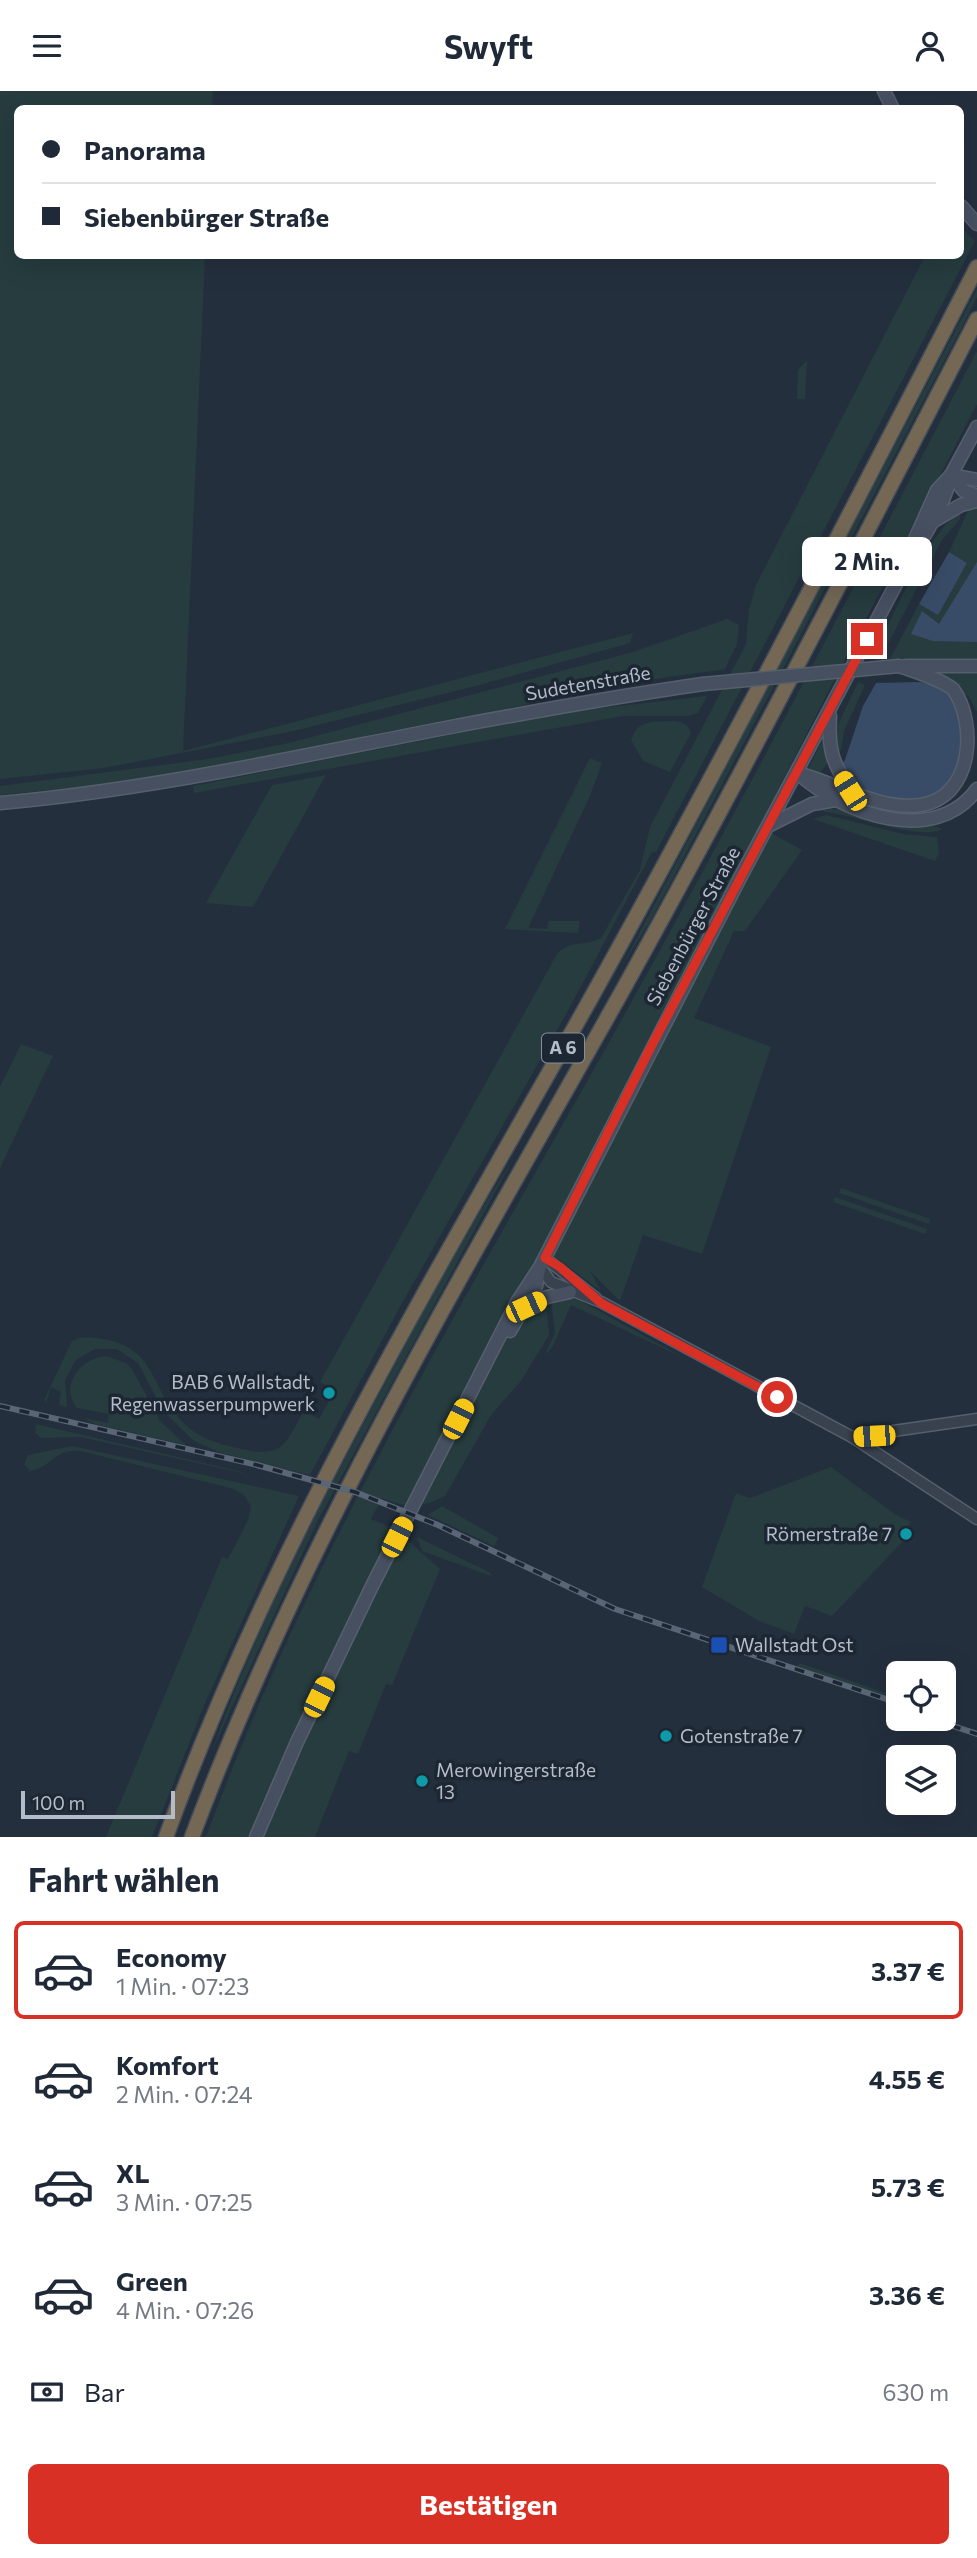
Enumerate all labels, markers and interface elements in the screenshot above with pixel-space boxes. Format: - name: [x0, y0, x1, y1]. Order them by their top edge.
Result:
- text: Swyft: [444, 26, 533, 66]
- icon: menu: [28, 27, 66, 65]
- icon: person: [911, 27, 949, 65]
- text: Panorama: [84, 134, 206, 165]
- text: Siebenbürger Straße: [84, 201, 329, 232]
- callout: 2 Min.: [802, 538, 932, 587]
- text: 2 Min.: [834, 547, 900, 575]
- route end: [851, 623, 883, 655]
- street label: Sudetenstraße: [524, 660, 652, 705]
- car: [830, 768, 871, 814]
- street label: Siebenbürger Straße: [641, 842, 744, 1009]
- road number: A 6: [542, 1033, 584, 1063]
- car: [503, 1289, 550, 1325]
- place label: BAB 6 Wallstadt, Regenwasserpumpwerk: [110, 1370, 315, 1415]
- route start: [761, 1381, 793, 1413]
- marker: BAB 6 Wallstadt, Regenwasserpumpwerk: [321, 1385, 337, 1401]
- car: [440, 1396, 477, 1442]
- car: [853, 1424, 896, 1448]
- car: [379, 1514, 416, 1560]
- place label: Römerstraße 7: [766, 1522, 892, 1545]
- marker: Römerstraße 7: [898, 1526, 914, 1542]
- place label: Wallstadt Ost: [735, 1633, 854, 1656]
- marker: Wallstadt Ost: [709, 1635, 729, 1655]
- map controls: [886, 1661, 956, 1815]
- button: locate: [886, 1661, 956, 1731]
- car: [301, 1674, 338, 1720]
- place label: Gotenstraße 7: [680, 1724, 803, 1747]
- marker: Gotenstraße 7: [658, 1728, 674, 1744]
- button: layers: [886, 1745, 956, 1815]
- place label: Merowingerstraße 13: [436, 1758, 596, 1803]
- marker: Merowingerstraße 13: [414, 1773, 430, 1789]
- scale bar: [21, 1788, 175, 1820]
- text: 100 m: [32, 1791, 85, 1814]
- text: Fahrt wählen: [28, 1859, 220, 1899]
- icon: car: [32, 1939, 95, 2002]
- text: Economy: [116, 1941, 227, 1972]
- text: 3.37 €: [871, 1955, 945, 1986]
- text: 1 Min. · 07:23: [116, 1972, 249, 2000]
- icon: car: [32, 2047, 95, 2110]
- text: Komfort: [116, 2049, 219, 2080]
- text: 4.55 €: [869, 2063, 945, 2094]
- text: 2 Min. · 07:24: [116, 2080, 253, 2108]
- icon: car: [32, 2155, 95, 2218]
- text: XL: [116, 2157, 150, 2188]
- text: 5.73 €: [871, 2171, 945, 2202]
- text: 3 Min. · 07:25: [116, 2188, 253, 2216]
- icon: car: [32, 2263, 95, 2326]
- text: Green: [116, 2265, 188, 2296]
- text: 3.36 €: [869, 2279, 945, 2310]
- text: 4 Min. · 07:26: [116, 2296, 254, 2324]
- icon: cash: [28, 2373, 66, 2411]
- text: Bar: [84, 2376, 125, 2407]
- text: 630 m: [883, 2378, 949, 2406]
- button: Bestätigen: [28, 2464, 949, 2544]

